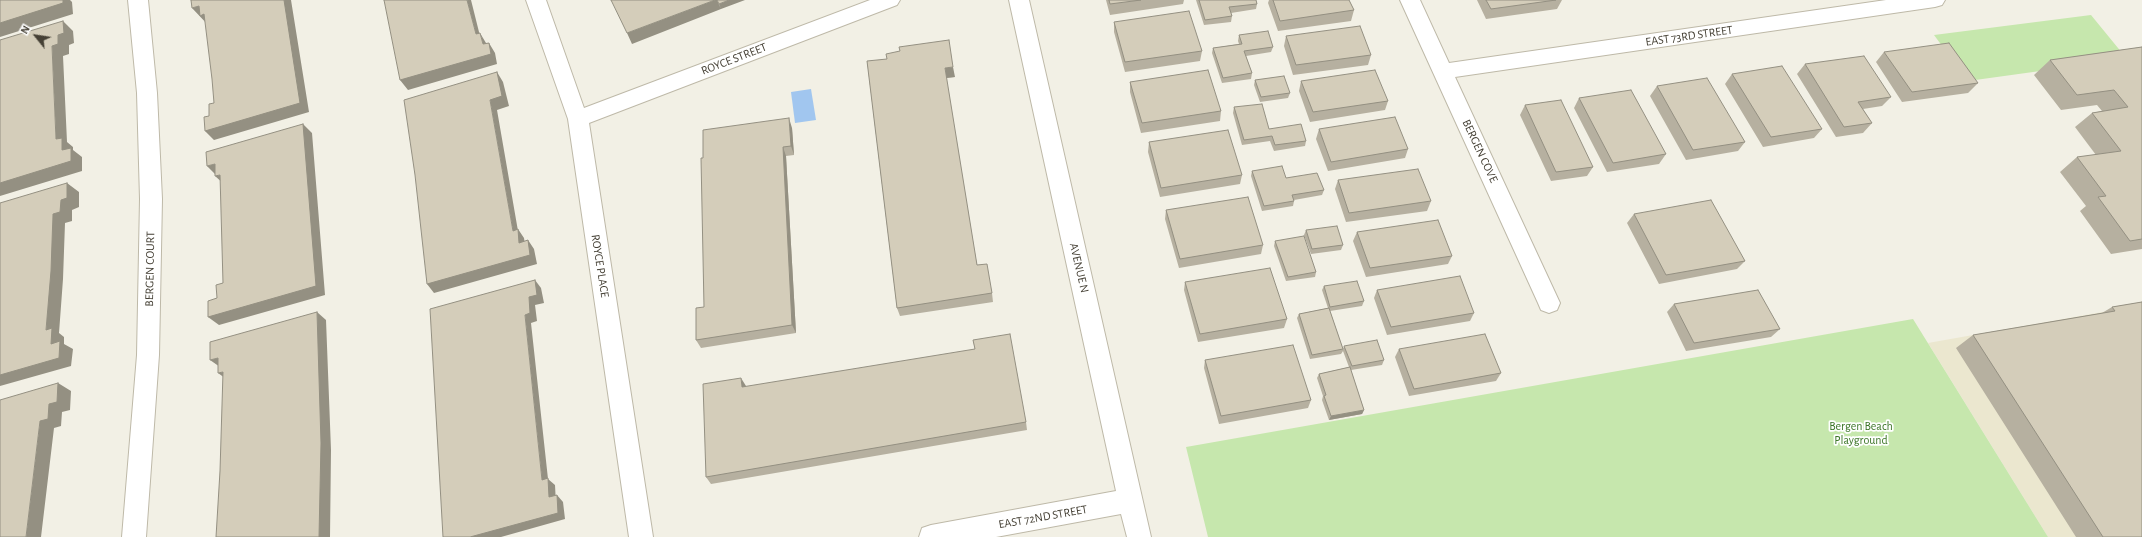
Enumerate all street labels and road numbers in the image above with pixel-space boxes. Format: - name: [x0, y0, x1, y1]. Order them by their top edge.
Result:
- street label: EAST 73RD STREET: [1644, 23, 1734, 49]
- street label: ROYCE STREET: [699, 40, 769, 78]
- street label: BERGEN COVE: [1459, 117, 1501, 185]
- street label: BERGEN COURT: [142, 231, 158, 307]
- street label: ROYCE PLACE: [588, 233, 612, 299]
- street label: AVENUE N: [1066, 242, 1092, 294]
- street label: EAST 72ND STREET: [997, 502, 1089, 532]

